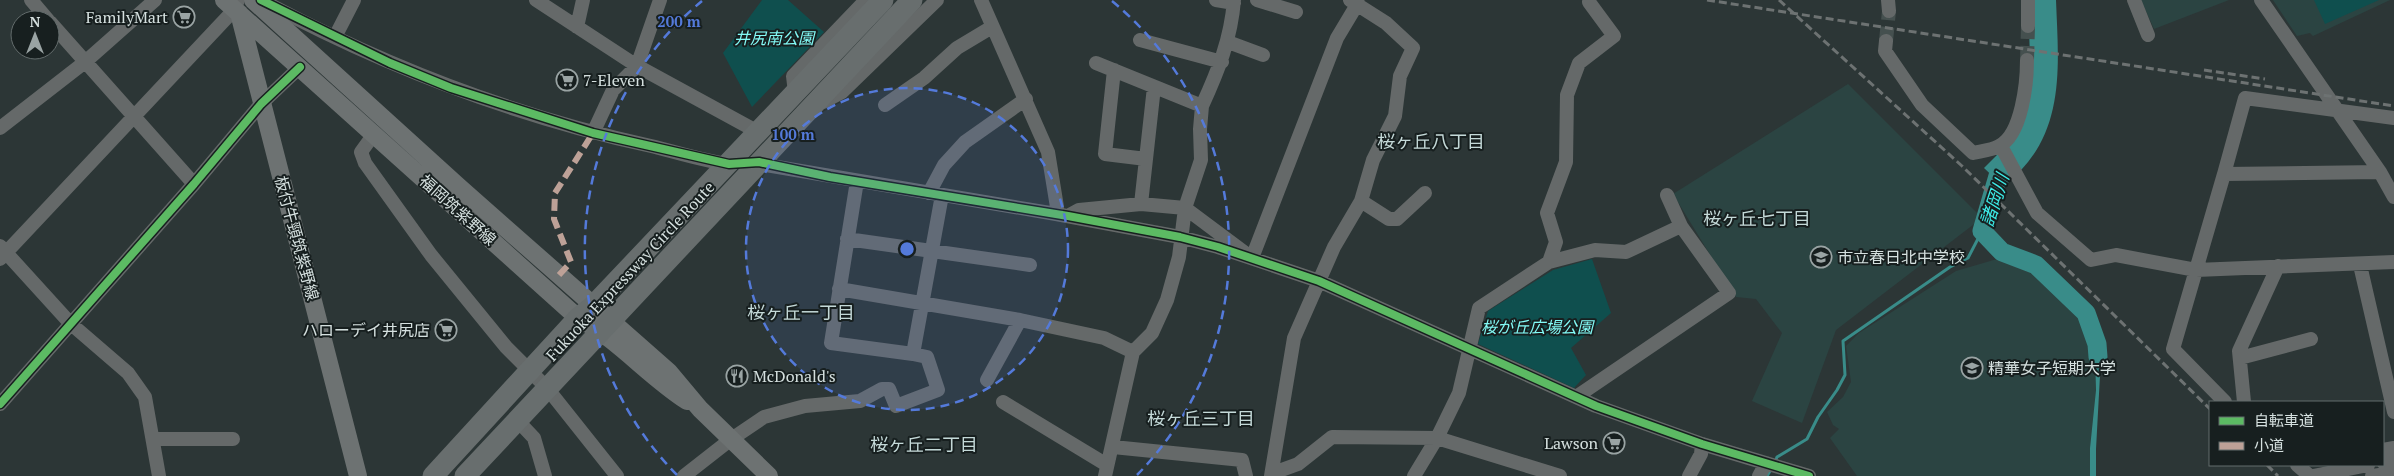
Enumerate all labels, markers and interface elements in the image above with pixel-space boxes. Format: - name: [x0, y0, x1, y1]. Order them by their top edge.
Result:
- supermarket icon: FamilyMart: [172, 5, 196, 29]
- place label: FamilyMart: [86, 6, 168, 28]
- north arrow: [10, 10, 60, 60]
- text: 200 m: [657, 11, 701, 31]
- text: N: [30, 12, 41, 31]
- park label: 井尻南公園: [734, 27, 816, 49]
- supermarket icon: 7-Eleven: [555, 68, 579, 92]
- place label: 7-Eleven: [583, 69, 645, 91]
- text: 100 m: [771, 124, 815, 144]
- district label: 桜ヶ丘八丁目: [1377, 129, 1485, 153]
- water label: 諸岡川: [1974, 169, 2014, 229]
- street label: 福岡筑紫野線: [415, 170, 501, 250]
- street label: 板付牛頸筑紫野線: [270, 173, 324, 303]
- street label: Fukuoka Expressway Circle Route: [541, 176, 719, 366]
- district label: 桜ヶ丘七丁目: [1703, 206, 1811, 230]
- centre of rings: [898, 240, 916, 258]
- school or university icon: 市立春日北中学校: [1809, 245, 1833, 269]
- place label: 市立春日北中学校: [1837, 246, 1965, 268]
- district label: 桜ヶ丘一丁目: [747, 300, 855, 324]
- park label: 桜が丘広場公園: [1481, 316, 1595, 338]
- supermarket icon: ハローデイ井尻店: [434, 318, 458, 342]
- place label: ハローデイ井尻店: [302, 319, 430, 341]
- school or university icon: 精華女子短期大学: [1960, 356, 1984, 380]
- place label: 精華女子短期大学: [1988, 357, 2116, 379]
- restaurant icon: McDonald's: [725, 364, 749, 388]
- place label: McDonald's: [753, 365, 836, 387]
- legend: [2209, 401, 2384, 466]
- district label: 桜ヶ丘三丁目: [1147, 406, 1255, 430]
- text: 自転車道: [2254, 410, 2314, 430]
- supermarket icon: Lawson: [1602, 431, 1626, 455]
- district label: 桜ヶ丘二丁目: [870, 432, 978, 456]
- place label: Lawson: [1544, 432, 1598, 454]
- text: 小道: [2254, 435, 2284, 455]

